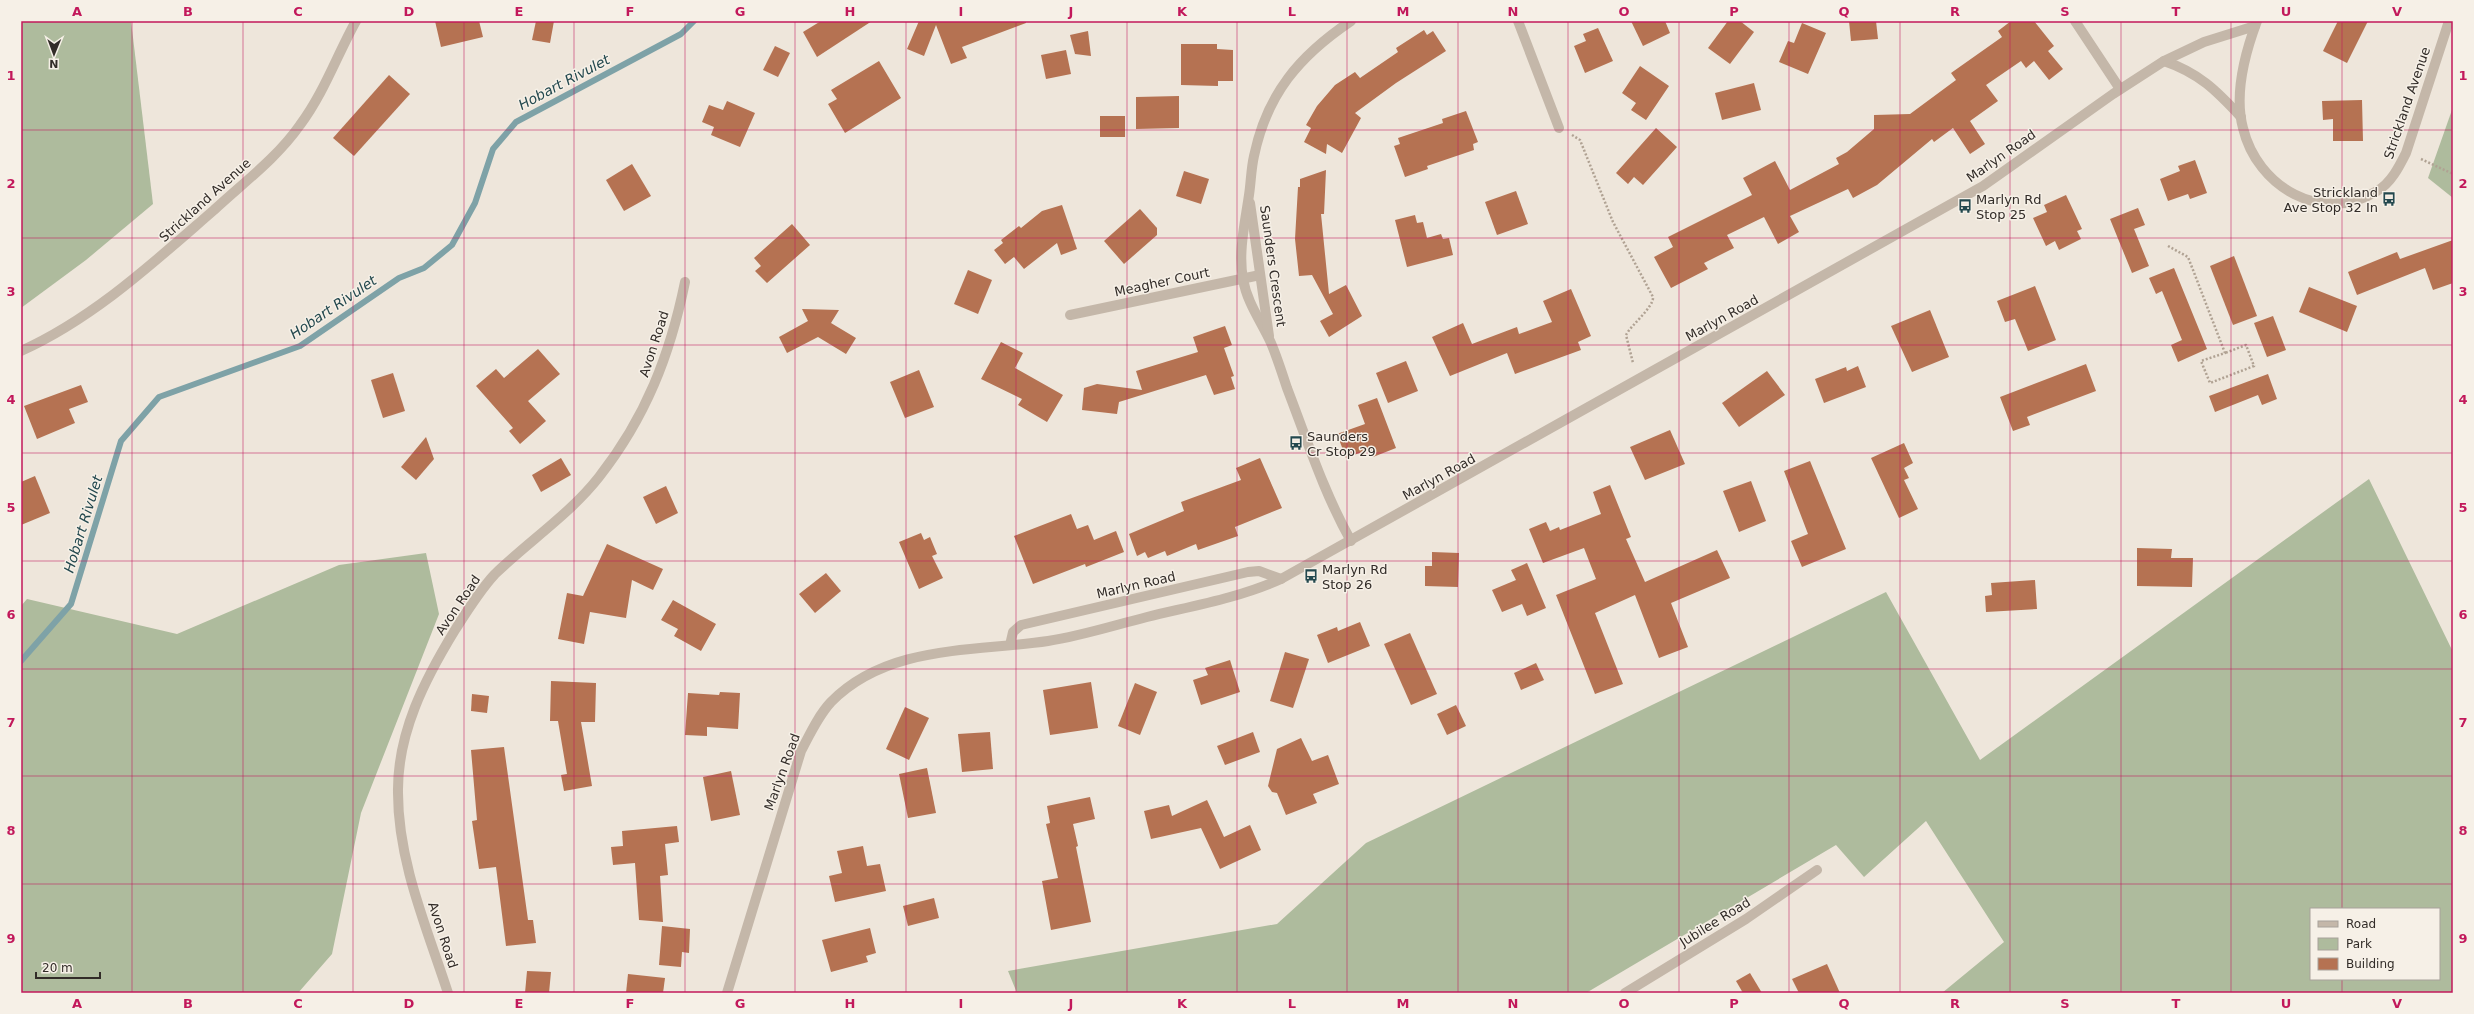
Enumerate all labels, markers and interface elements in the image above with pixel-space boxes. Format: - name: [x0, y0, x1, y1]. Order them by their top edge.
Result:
- text: A: [72, 4, 82, 19]
- text: B: [183, 4, 193, 19]
- text: C: [293, 4, 303, 19]
- text: D: [404, 4, 415, 19]
- text: E: [515, 4, 523, 19]
- text: F: [626, 4, 634, 19]
- text: G: [735, 4, 745, 19]
- text: H: [845, 4, 855, 19]
- text: I: [959, 4, 963, 19]
- text: J: [1068, 4, 1073, 19]
- text: K: [1177, 4, 1188, 19]
- text: L: [1288, 4, 1296, 19]
- text: M: [1397, 4, 1409, 19]
- text: N: [1508, 4, 1518, 19]
- text: O: [1618, 4, 1630, 19]
- text: P: [1729, 4, 1739, 19]
- text: Q: [1838, 4, 1850, 19]
- text: R: [1950, 4, 1960, 19]
- text: S: [2060, 4, 2070, 19]
- text: T: [2172, 4, 2181, 19]
- text: U: [2281, 4, 2291, 19]
- text: V: [2392, 4, 2402, 19]
- north arrow: [34, 34, 74, 74]
- street label: Strickland Avenue: [2381, 45, 2433, 161]
- water label: Hobart Rivulet: [516, 51, 613, 113]
- text: N: [49, 57, 59, 70]
- text: 1: [6, 68, 16, 83]
- text: 1: [2458, 68, 2468, 83]
- street label: Marlyn Road: [1964, 127, 2038, 185]
- street label: Strickland Avenue: [156, 155, 254, 245]
- text: 2: [6, 176, 16, 191]
- text: 2: [2458, 176, 2468, 191]
- place label: Strickland Ave Stop 32 In: [2284, 185, 2378, 215]
- bus stop icon: Strickland Ave Stop 32 In: [2381, 191, 2397, 207]
- place label: Marlyn Rd Stop 25: [1976, 192, 2042, 222]
- bus stop icon: Marlyn Rd Stop 25: [1957, 198, 1973, 214]
- street label: Saunders Crescent: [1257, 204, 1289, 328]
- street label: Meagher Court: [1113, 265, 1211, 299]
- water label: Hobart Rivulet: [287, 272, 380, 342]
- text: 3: [6, 284, 16, 299]
- text: 3: [2458, 284, 2468, 299]
- street label: Marlyn Road: [1683, 292, 1761, 344]
- street label: Avon Road: [636, 309, 672, 379]
- text: 4: [6, 392, 16, 407]
- text: 4: [2458, 392, 2468, 407]
- place label: Saunders Cr Stop 29: [1307, 429, 1376, 459]
- bus stop icon: Saunders Cr Stop 29: [1288, 435, 1304, 451]
- street label: Marlyn Road: [1400, 451, 1478, 503]
- water label: Hobart Rivulet: [61, 473, 106, 575]
- text: 5: [6, 500, 16, 515]
- text: 5: [2458, 500, 2468, 515]
- place label: Marlyn Rd Stop 26: [1322, 562, 1388, 592]
- bus stop icon: Marlyn Rd Stop 26: [1303, 568, 1319, 584]
- street label: Marlyn Road: [1095, 569, 1177, 601]
- street label: Avon Road: [433, 572, 483, 638]
- text: 6: [6, 607, 16, 622]
- text: 6: [2458, 607, 2468, 622]
- text: 7: [6, 715, 16, 730]
- text: 7: [2458, 715, 2468, 730]
- street label: Marlyn Road: [761, 731, 803, 813]
- text: 8: [6, 823, 16, 838]
- text: 8: [2458, 823, 2468, 838]
- street label: Jubilee Road: [1676, 894, 1753, 950]
- street label: Avon Road: [425, 900, 461, 970]
- legend: [2310, 908, 2440, 980]
- text: Road: [2346, 917, 2376, 931]
- text: 9: [6, 931, 16, 946]
- text: 9: [2458, 931, 2468, 946]
- text: Park: [2346, 937, 2372, 951]
- scale bar: [36, 954, 100, 980]
- text: Building: [2346, 957, 2395, 971]
- text: 20 m: [42, 961, 73, 975]
- text: A: [72, 996, 82, 1011]
- text: B: [183, 996, 193, 1011]
- text: C: [293, 996, 303, 1011]
- text: D: [404, 996, 415, 1011]
- text: E: [515, 996, 523, 1011]
- text: F: [626, 996, 634, 1011]
- text: G: [735, 996, 745, 1011]
- text: H: [845, 996, 855, 1011]
- text: I: [959, 996, 963, 1011]
- text: J: [1068, 996, 1073, 1011]
- text: K: [1177, 996, 1188, 1011]
- text: L: [1288, 996, 1296, 1011]
- text: M: [1397, 996, 1409, 1011]
- text: N: [1508, 996, 1518, 1011]
- text: O: [1618, 996, 1630, 1011]
- text: P: [1729, 996, 1739, 1011]
- text: Q: [1838, 996, 1850, 1011]
- text: R: [1950, 996, 1960, 1011]
- text: S: [2060, 996, 2070, 1011]
- text: T: [2172, 996, 2181, 1011]
- text: U: [2281, 996, 2291, 1011]
- text: V: [2392, 996, 2402, 1011]

